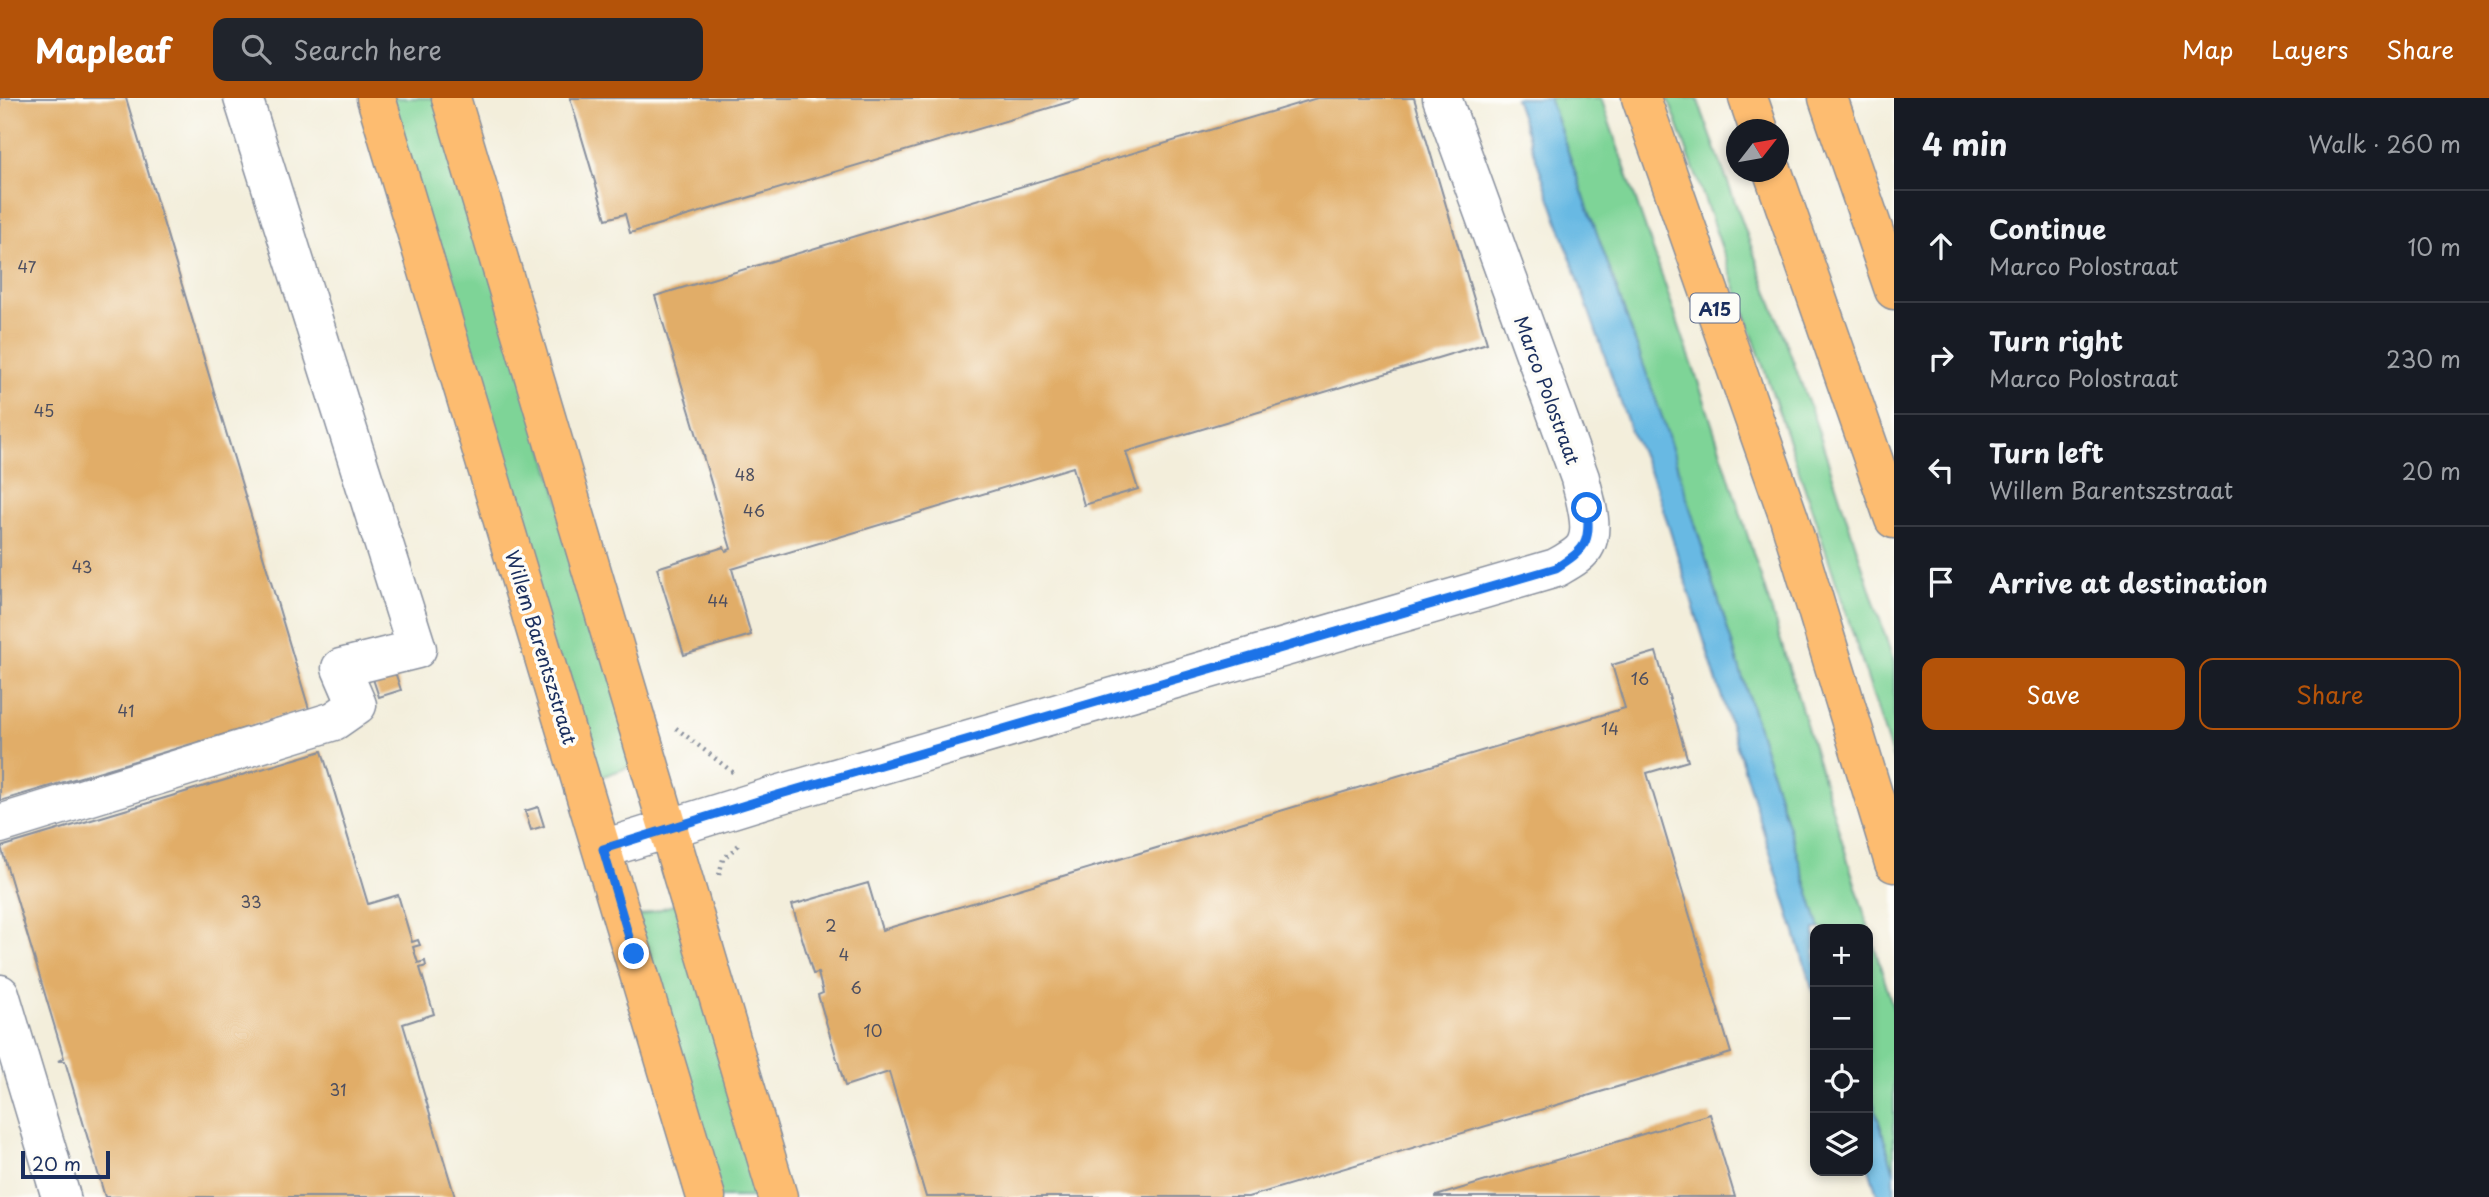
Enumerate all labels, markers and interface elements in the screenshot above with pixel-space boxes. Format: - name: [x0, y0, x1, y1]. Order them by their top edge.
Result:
- search box: [213, 18, 703, 81]
- text: Mapleaf: [35, 24, 171, 74]
- icon: search: [237, 30, 275, 68]
- text: Search here: [293, 30, 442, 69]
- text: Map: [2182, 31, 2233, 67]
- text: Layers: [2271, 31, 2348, 67]
- text: Share: [2386, 31, 2454, 67]
- north arrow: [1726, 119, 1789, 182]
- text: 4 min: [1922, 121, 2008, 166]
- text: Walk · 260 m: [2308, 126, 2461, 161]
- text: Continue: [1989, 209, 2106, 248]
- icon: ahead: [1922, 227, 1960, 265]
- text: 10 m: [2407, 229, 2461, 264]
- text: Marco Polostraat: [1989, 248, 2178, 283]
- house number: 47: [18, 254, 37, 278]
- road number: A15: [1690, 294, 1740, 322]
- street label: Marco Polostraat: [1508, 312, 1588, 469]
- text: Turn right: [1989, 321, 2123, 360]
- icon: right: [1922, 339, 1960, 377]
- text: 230 m: [2386, 341, 2461, 376]
- text: Marco Polostraat: [1989, 360, 2178, 395]
- house number: 45: [34, 398, 54, 422]
- text: Turn left: [1989, 433, 2104, 472]
- icon: left: [1922, 451, 1960, 489]
- text: 20 m: [2402, 453, 2461, 488]
- house number: 48: [735, 462, 755, 486]
- text: Willem Barentszstraat: [1989, 472, 2233, 507]
- route start: [1571, 492, 1602, 523]
- house number: 46: [743, 498, 765, 522]
- street label: Willem Barentszstraat: [499, 546, 585, 748]
- house number: 43: [72, 554, 92, 578]
- icon: arrive: [1922, 563, 1960, 601]
- text: Arrive at destination: [1989, 563, 2268, 602]
- house number: 44: [707, 588, 729, 612]
- button: Save: [1922, 658, 2185, 730]
- button: Share: [2199, 658, 2461, 730]
- house number: 16: [1631, 666, 1649, 690]
- house number: 41: [118, 698, 134, 722]
- house number: 14: [1601, 716, 1619, 740]
- house number: 33: [240, 889, 262, 913]
- house number: 2: [825, 913, 837, 937]
- map controls: [1810, 924, 1873, 1176]
- button: +: [1810, 924, 1873, 987]
- route end: [618, 938, 649, 969]
- house number: 4: [839, 942, 849, 966]
- house number: 6: [850, 975, 862, 999]
- button: −: [1810, 987, 1873, 1050]
- house number: 10: [864, 1018, 882, 1042]
- button: locate: [1810, 1050, 1873, 1113]
- house number: 31: [330, 1077, 346, 1101]
- button: layers: [1810, 1113, 1873, 1176]
- scale bar: [21, 1148, 110, 1180]
- text: 20 m: [32, 1149, 81, 1177]

